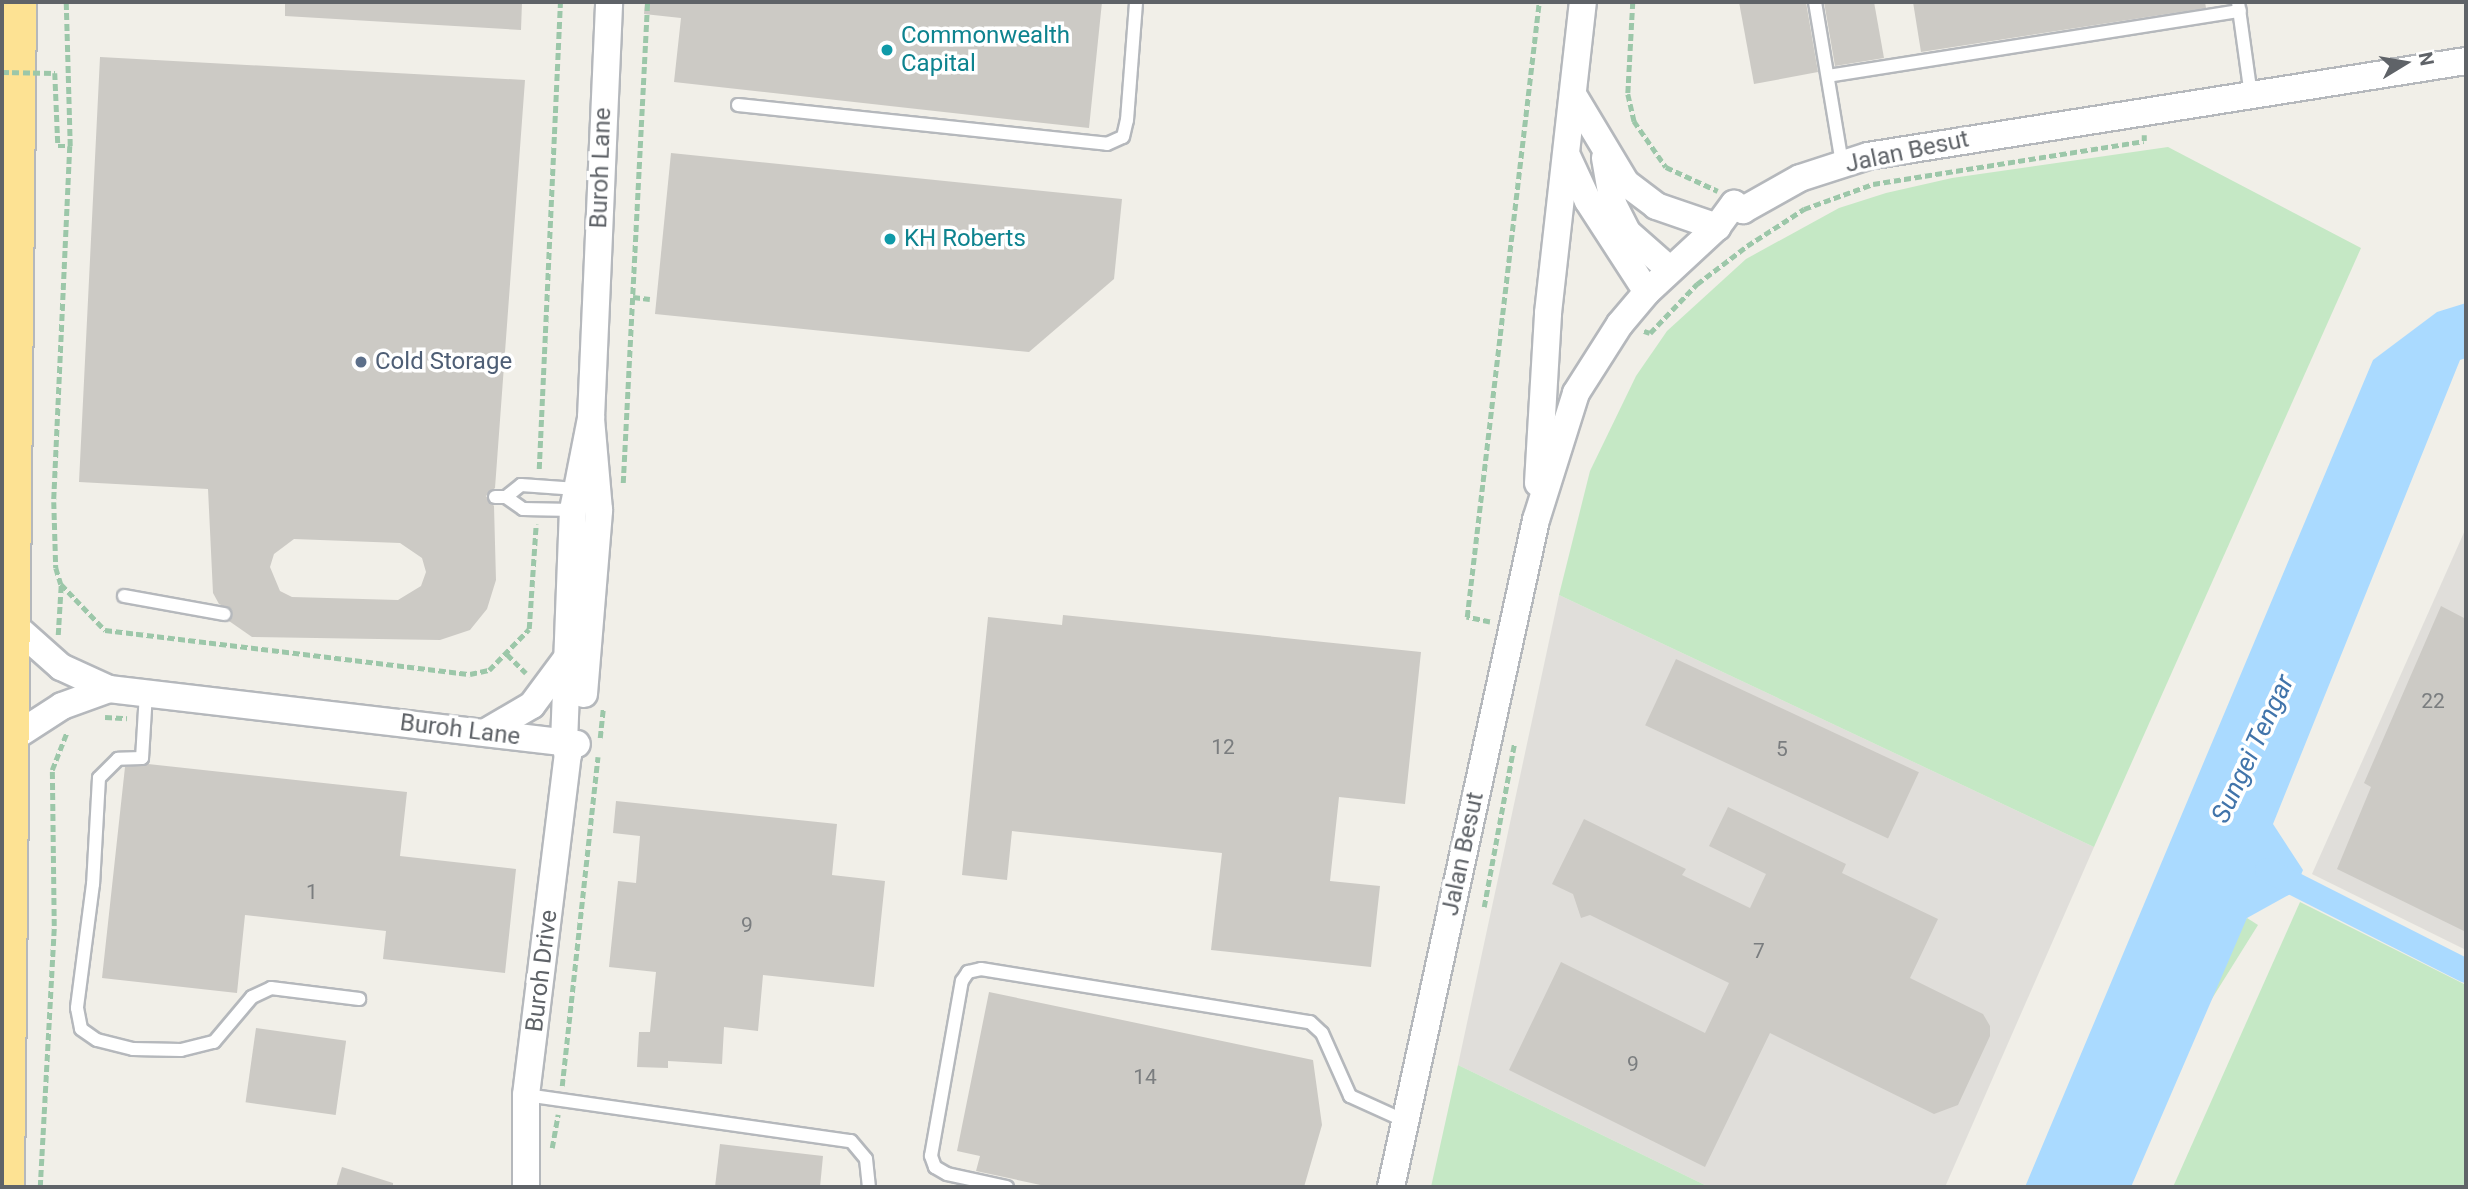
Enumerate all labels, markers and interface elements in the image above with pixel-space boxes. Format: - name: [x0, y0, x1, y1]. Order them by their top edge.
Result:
- place label: Commonwealth Capital: [901, 22, 1070, 78]
- north arrow: [2370, 28, 2440, 98]
- marker: Commonwealth Capital: [879, 42, 895, 58]
- text: N: [2414, 50, 2439, 68]
- street label: Buroh Lane: [584, 107, 618, 229]
- street label: Jalan Besut: [1843, 125, 1971, 179]
- place label: KH Roberts: [904, 225, 1026, 253]
- marker: KH Roberts: [882, 231, 898, 247]
- place label: Cold Storage: [375, 348, 512, 376]
- marker: Cold Storage: [353, 354, 369, 370]
- water label: Sungei Tengar: [2205, 670, 2301, 828]
- house number: 22: [2421, 688, 2445, 714]
- street label: Buroh Lane: [398, 708, 522, 752]
- house number: 12: [1211, 734, 1235, 760]
- house number: 5: [1776, 736, 1788, 762]
- street label: Jalan Besut: [1436, 790, 1490, 918]
- house number: 1: [306, 879, 318, 905]
- street label: Buroh Drive: [520, 908, 564, 1034]
- house number: 9: [741, 912, 753, 938]
- house number: 7: [1753, 938, 1765, 964]
- house number: 9: [1627, 1051, 1639, 1077]
- house number: 14: [1133, 1064, 1157, 1090]

